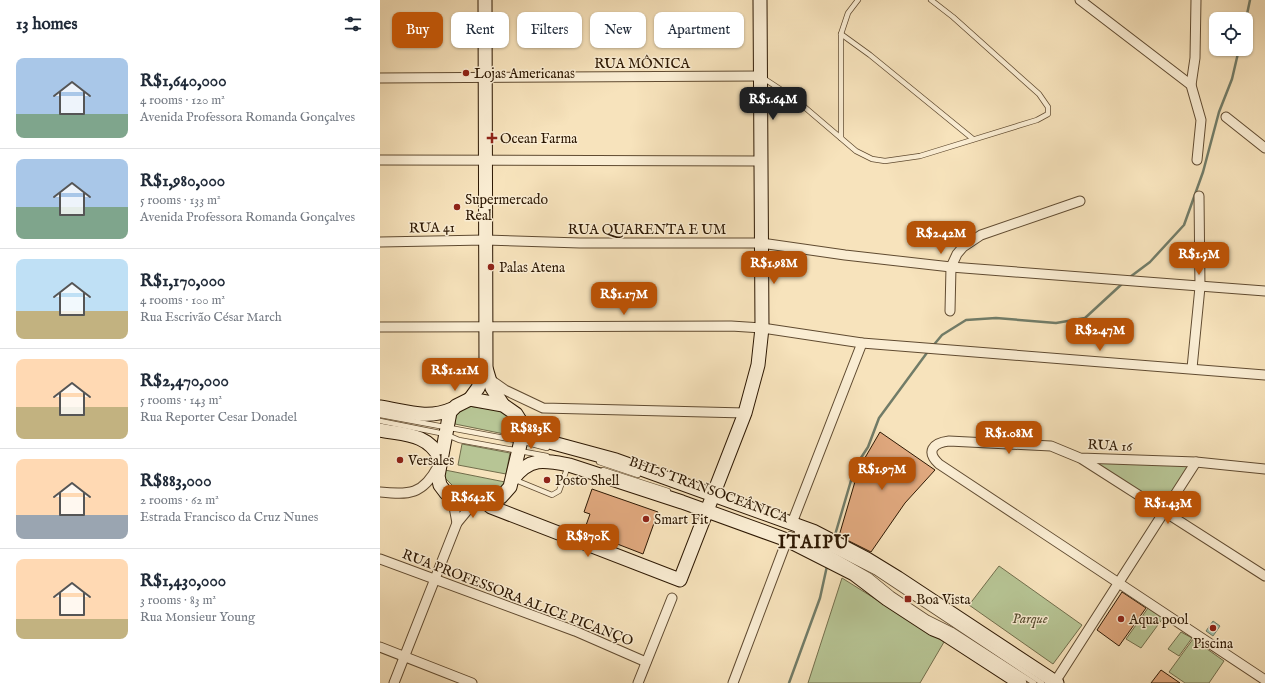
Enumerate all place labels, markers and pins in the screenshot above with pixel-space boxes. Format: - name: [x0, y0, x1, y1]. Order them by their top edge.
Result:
- place label: Lojas Americanas: [474, 65, 575, 83]
- marker: Lojas Americanas: [461, 68, 471, 78]
- pin: R$1.64M: [736, 87, 810, 121]
- place label: Ocean Farma: [500, 130, 578, 148]
- marker: Ocean Farma: [487, 133, 497, 143]
- place label: Supermercado Real: [465, 191, 548, 225]
- marker: Supermercado Real: [452, 202, 462, 212]
- pin: R$2.42M: [904, 221, 978, 255]
- pin: R$1.5M: [1166, 242, 1232, 276]
- pin: R$1.98M: [737, 251, 811, 285]
- place label: Palas Atena: [499, 259, 566, 277]
- marker: Palas Atena: [486, 262, 496, 272]
- pin: R$1.17M: [587, 282, 661, 316]
- pin: R$2.47M: [1063, 318, 1137, 352]
- pin: R$1.21M: [418, 358, 492, 392]
- pin: R$883K: [498, 416, 564, 450]
- pin: R$1.08M: [972, 421, 1046, 455]
- place label: Versales: [407, 452, 454, 470]
- marker: Versales: [395, 455, 405, 465]
- pin: R$1.97M: [845, 457, 919, 491]
- place label: Posto Shell: [555, 472, 620, 490]
- marker: Posto Shell: [542, 475, 552, 485]
- pin: R$642K: [440, 485, 506, 519]
- pin: R$1.43M: [1131, 491, 1205, 525]
- place label: Smart Fit: [654, 511, 709, 529]
- marker: Smart Fit: [641, 514, 651, 524]
- pin: R$870K: [555, 524, 621, 558]
- place label: Boa Vista: [916, 591, 972, 609]
- marker: Boa Vista: [903, 594, 913, 604]
- place label: Aqua pool: [1128, 611, 1188, 629]
- marker: Aqua pool: [1116, 614, 1126, 624]
- marker: Piscina: [1208, 623, 1218, 633]
- place label: Piscina: [1193, 635, 1234, 653]

